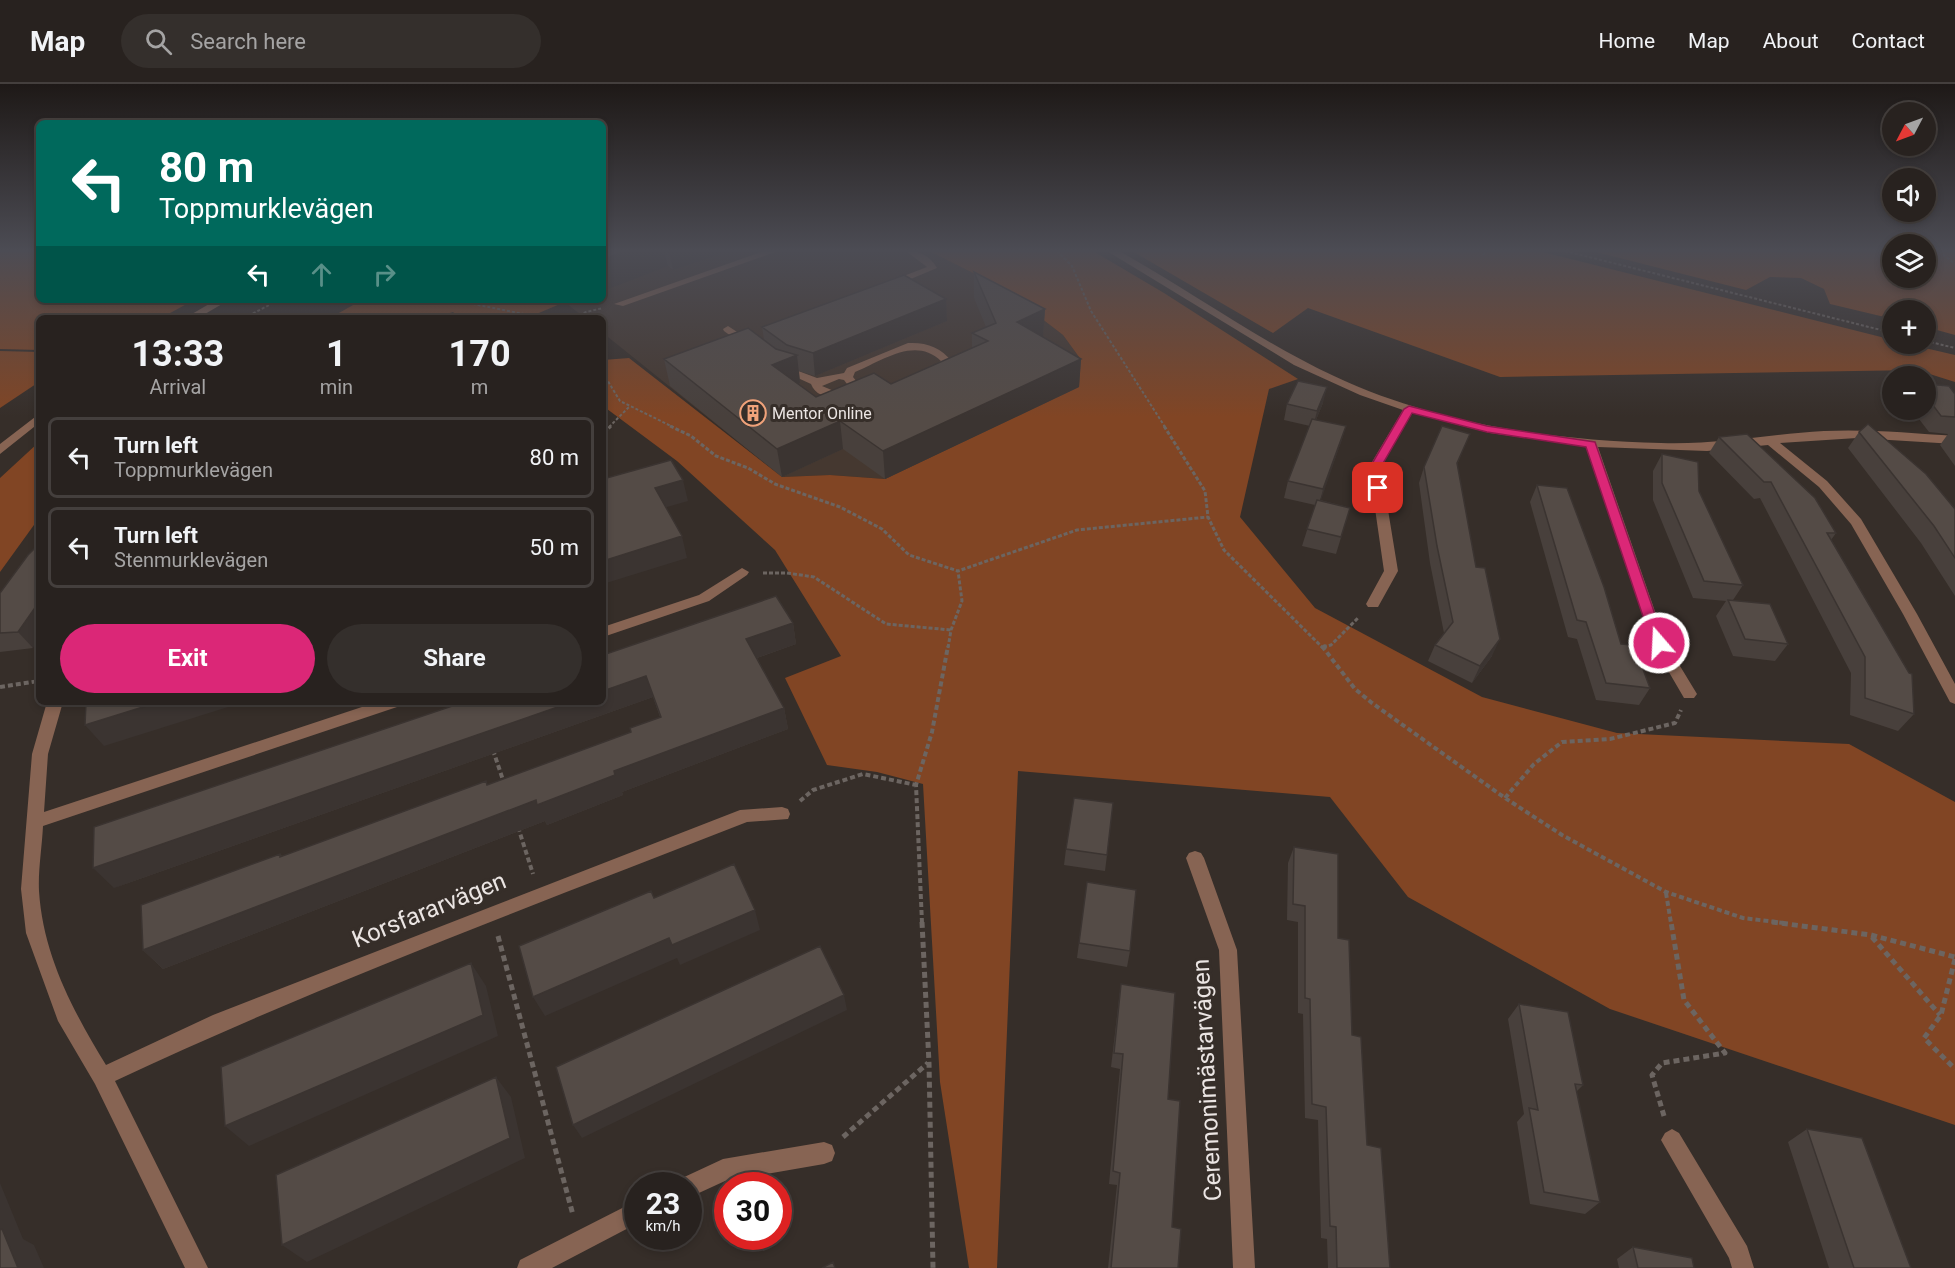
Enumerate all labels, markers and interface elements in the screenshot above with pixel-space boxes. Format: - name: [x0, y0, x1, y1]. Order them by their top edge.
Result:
- search box: [121, 14, 541, 68]
- text: Map: [30, 25, 85, 58]
- icon: search: [142, 25, 175, 58]
- text: Search here: [190, 29, 306, 54]
- text: Home: [1599, 29, 1655, 53]
- text: Map: [1688, 29, 1730, 53]
- text: About: [1763, 29, 1819, 53]
- text: Contact: [1852, 29, 1925, 53]
- north arrow: [1882, 102, 1936, 156]
- map controls: [1882, 102, 1936, 420]
- text: 80 m: [159, 143, 254, 192]
- icon: left: [60, 144, 138, 222]
- button: sound: [1882, 168, 1936, 222]
- text: Toppmurklevägen: [159, 193, 374, 225]
- button: layers: [1882, 234, 1936, 288]
- icon: left: [242, 258, 275, 291]
- icon: ahead: [305, 258, 338, 291]
- icon: right: [368, 258, 401, 291]
- button: +: [1882, 300, 1936, 354]
- text: 13:33: [131, 333, 224, 375]
- text: 1: [326, 333, 347, 375]
- text: 170: [449, 333, 511, 375]
- button: −: [1882, 366, 1936, 420]
- text: Arrival: [149, 375, 206, 399]
- text: min: [320, 375, 353, 399]
- text: m: [471, 375, 488, 399]
- building icon: Mentor Online: [738, 398, 768, 428]
- place label: Mentor Online: [772, 404, 872, 423]
- text: Turn left: [114, 433, 198, 458]
- icon: left: [63, 441, 96, 474]
- text: 80 m: [530, 445, 579, 470]
- text: Toppmurklevägen: [114, 458, 273, 482]
- pin: [1352, 462, 1403, 513]
- icon: arrive: [1361, 471, 1394, 504]
- text: Turn left: [114, 523, 198, 548]
- icon: left: [63, 531, 96, 564]
- text: 50 m: [530, 535, 579, 560]
- text: Stenmurklevägen: [114, 548, 268, 572]
- position arrow: [1627, 611, 1691, 675]
- button: Exit: [60, 624, 315, 693]
- button: Share: [327, 624, 582, 693]
- street label: Korsfararvägen: [348, 866, 510, 954]
- street label: Ceremonimästarvägen: [1187, 958, 1227, 1202]
- speed limit sign: 30: [714, 1172, 792, 1250]
- text: 23: [646, 1186, 680, 1221]
- text: km/h: [645, 1217, 681, 1235]

